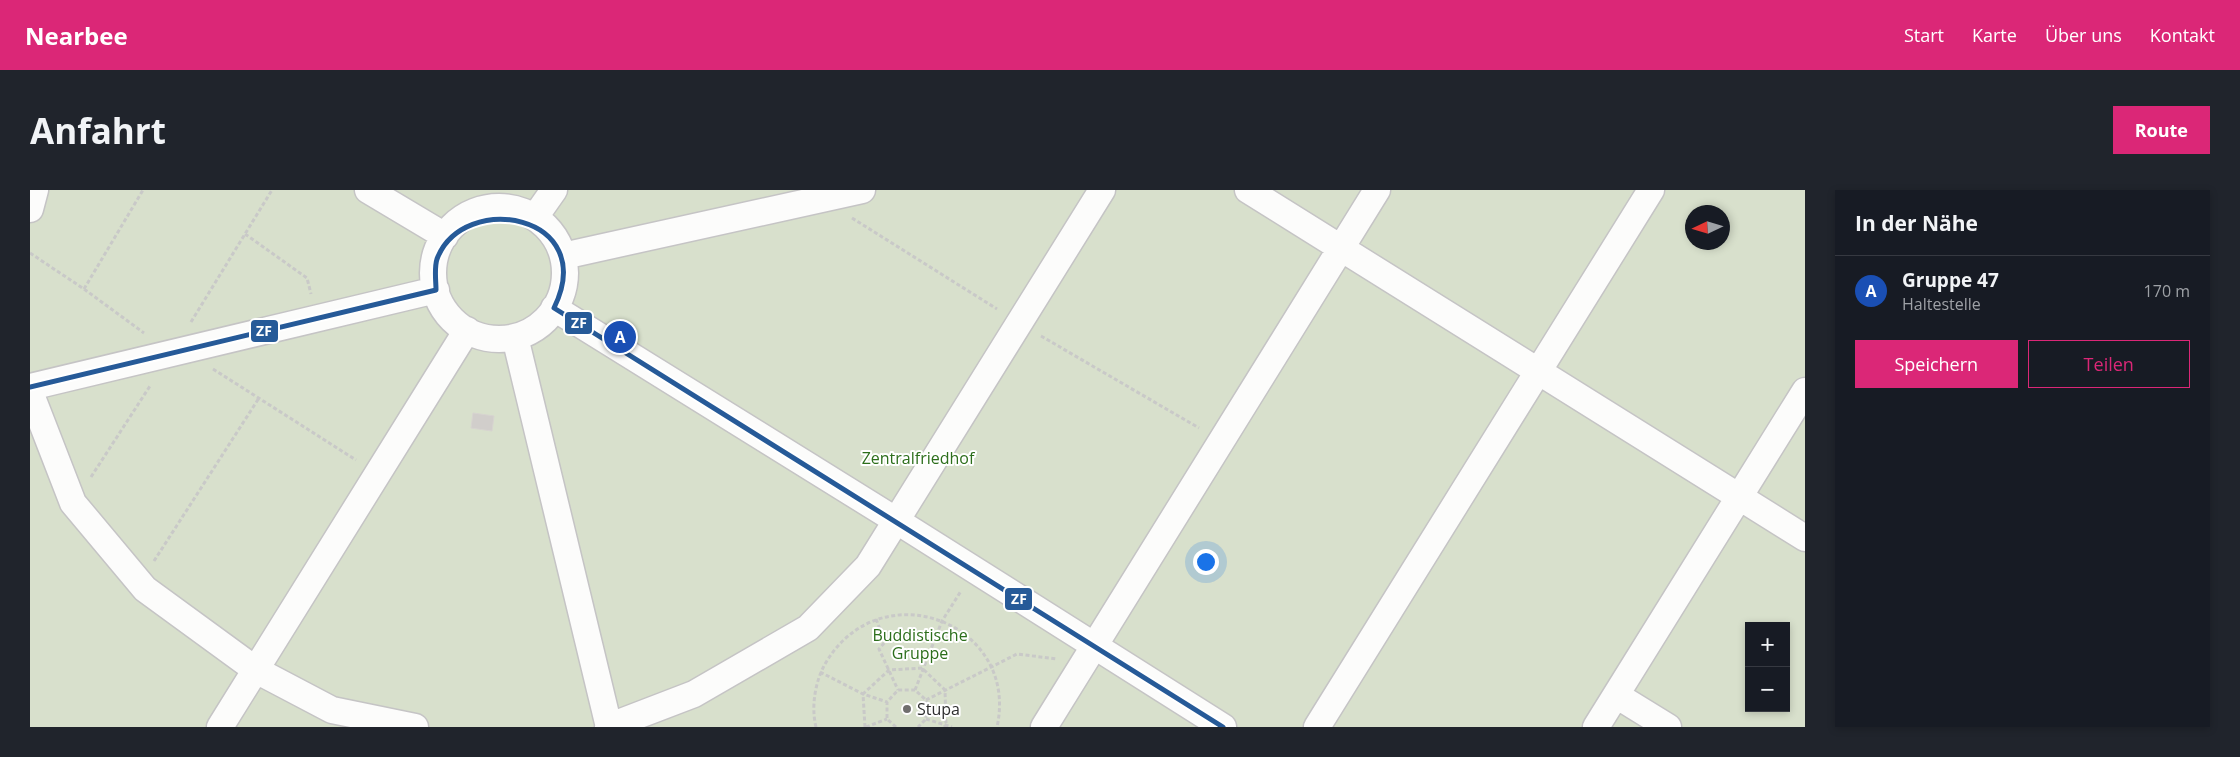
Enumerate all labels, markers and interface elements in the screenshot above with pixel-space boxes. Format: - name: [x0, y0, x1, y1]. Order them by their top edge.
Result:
- text: Nearbee: [25, 19, 128, 52]
- text: Start: [1904, 23, 1944, 47]
- text: Karte: [1972, 23, 2017, 47]
- text: Über uns: [2045, 23, 2122, 47]
- text: Kontakt: [2150, 23, 2215, 47]
- button: Route: [2113, 106, 2210, 154]
- text: Anfahrt: [30, 107, 166, 154]
- north arrow: [1685, 205, 1730, 250]
- text: In der Nähe: [1855, 209, 1978, 237]
- text: Gruppe 47: [1902, 267, 1999, 293]
- text: A: [1865, 280, 1877, 302]
- text: 170 m: [2144, 280, 2190, 302]
- text: Haltestelle: [1902, 293, 1981, 315]
- line badge: ZF: [564, 311, 593, 335]
- text: ZF: [571, 313, 587, 332]
- pin: A: [604, 318, 636, 356]
- line badge: ZF: [250, 319, 279, 343]
- text: ZF: [256, 321, 272, 340]
- button: Speichern: [1855, 340, 2018, 388]
- button: Teilen: [2028, 340, 2190, 388]
- park label: Zentralfriedhof: [862, 447, 976, 469]
- your location: [1193, 549, 1219, 575]
- line badge: ZF: [1004, 587, 1033, 611]
- text: ZF: [1011, 589, 1027, 608]
- map controls: [1745, 622, 1790, 712]
- button: +: [1745, 622, 1790, 667]
- park label: Buddistische Gruppe: [872, 624, 968, 664]
- button: −: [1745, 667, 1790, 712]
- place label: Stupa: [917, 698, 960, 720]
- marker: Stupa: [901, 703, 913, 715]

